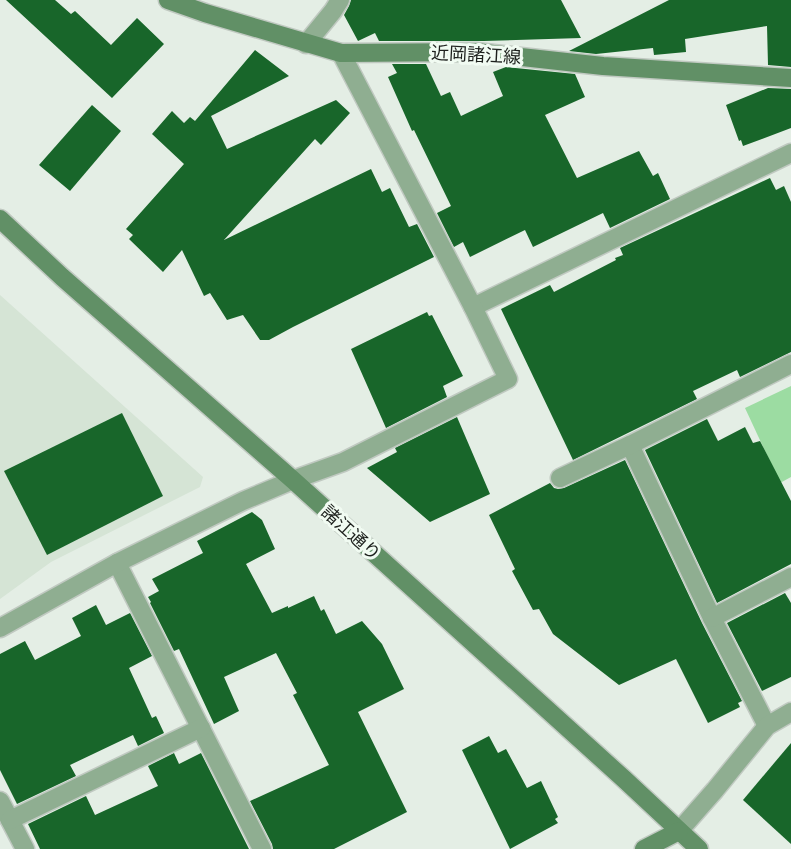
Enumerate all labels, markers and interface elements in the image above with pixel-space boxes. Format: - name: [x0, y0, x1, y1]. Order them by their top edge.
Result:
- street label: 近岡諸江線: [430, 42, 522, 68]
- street label: 諸江通り: [317, 501, 385, 565]

